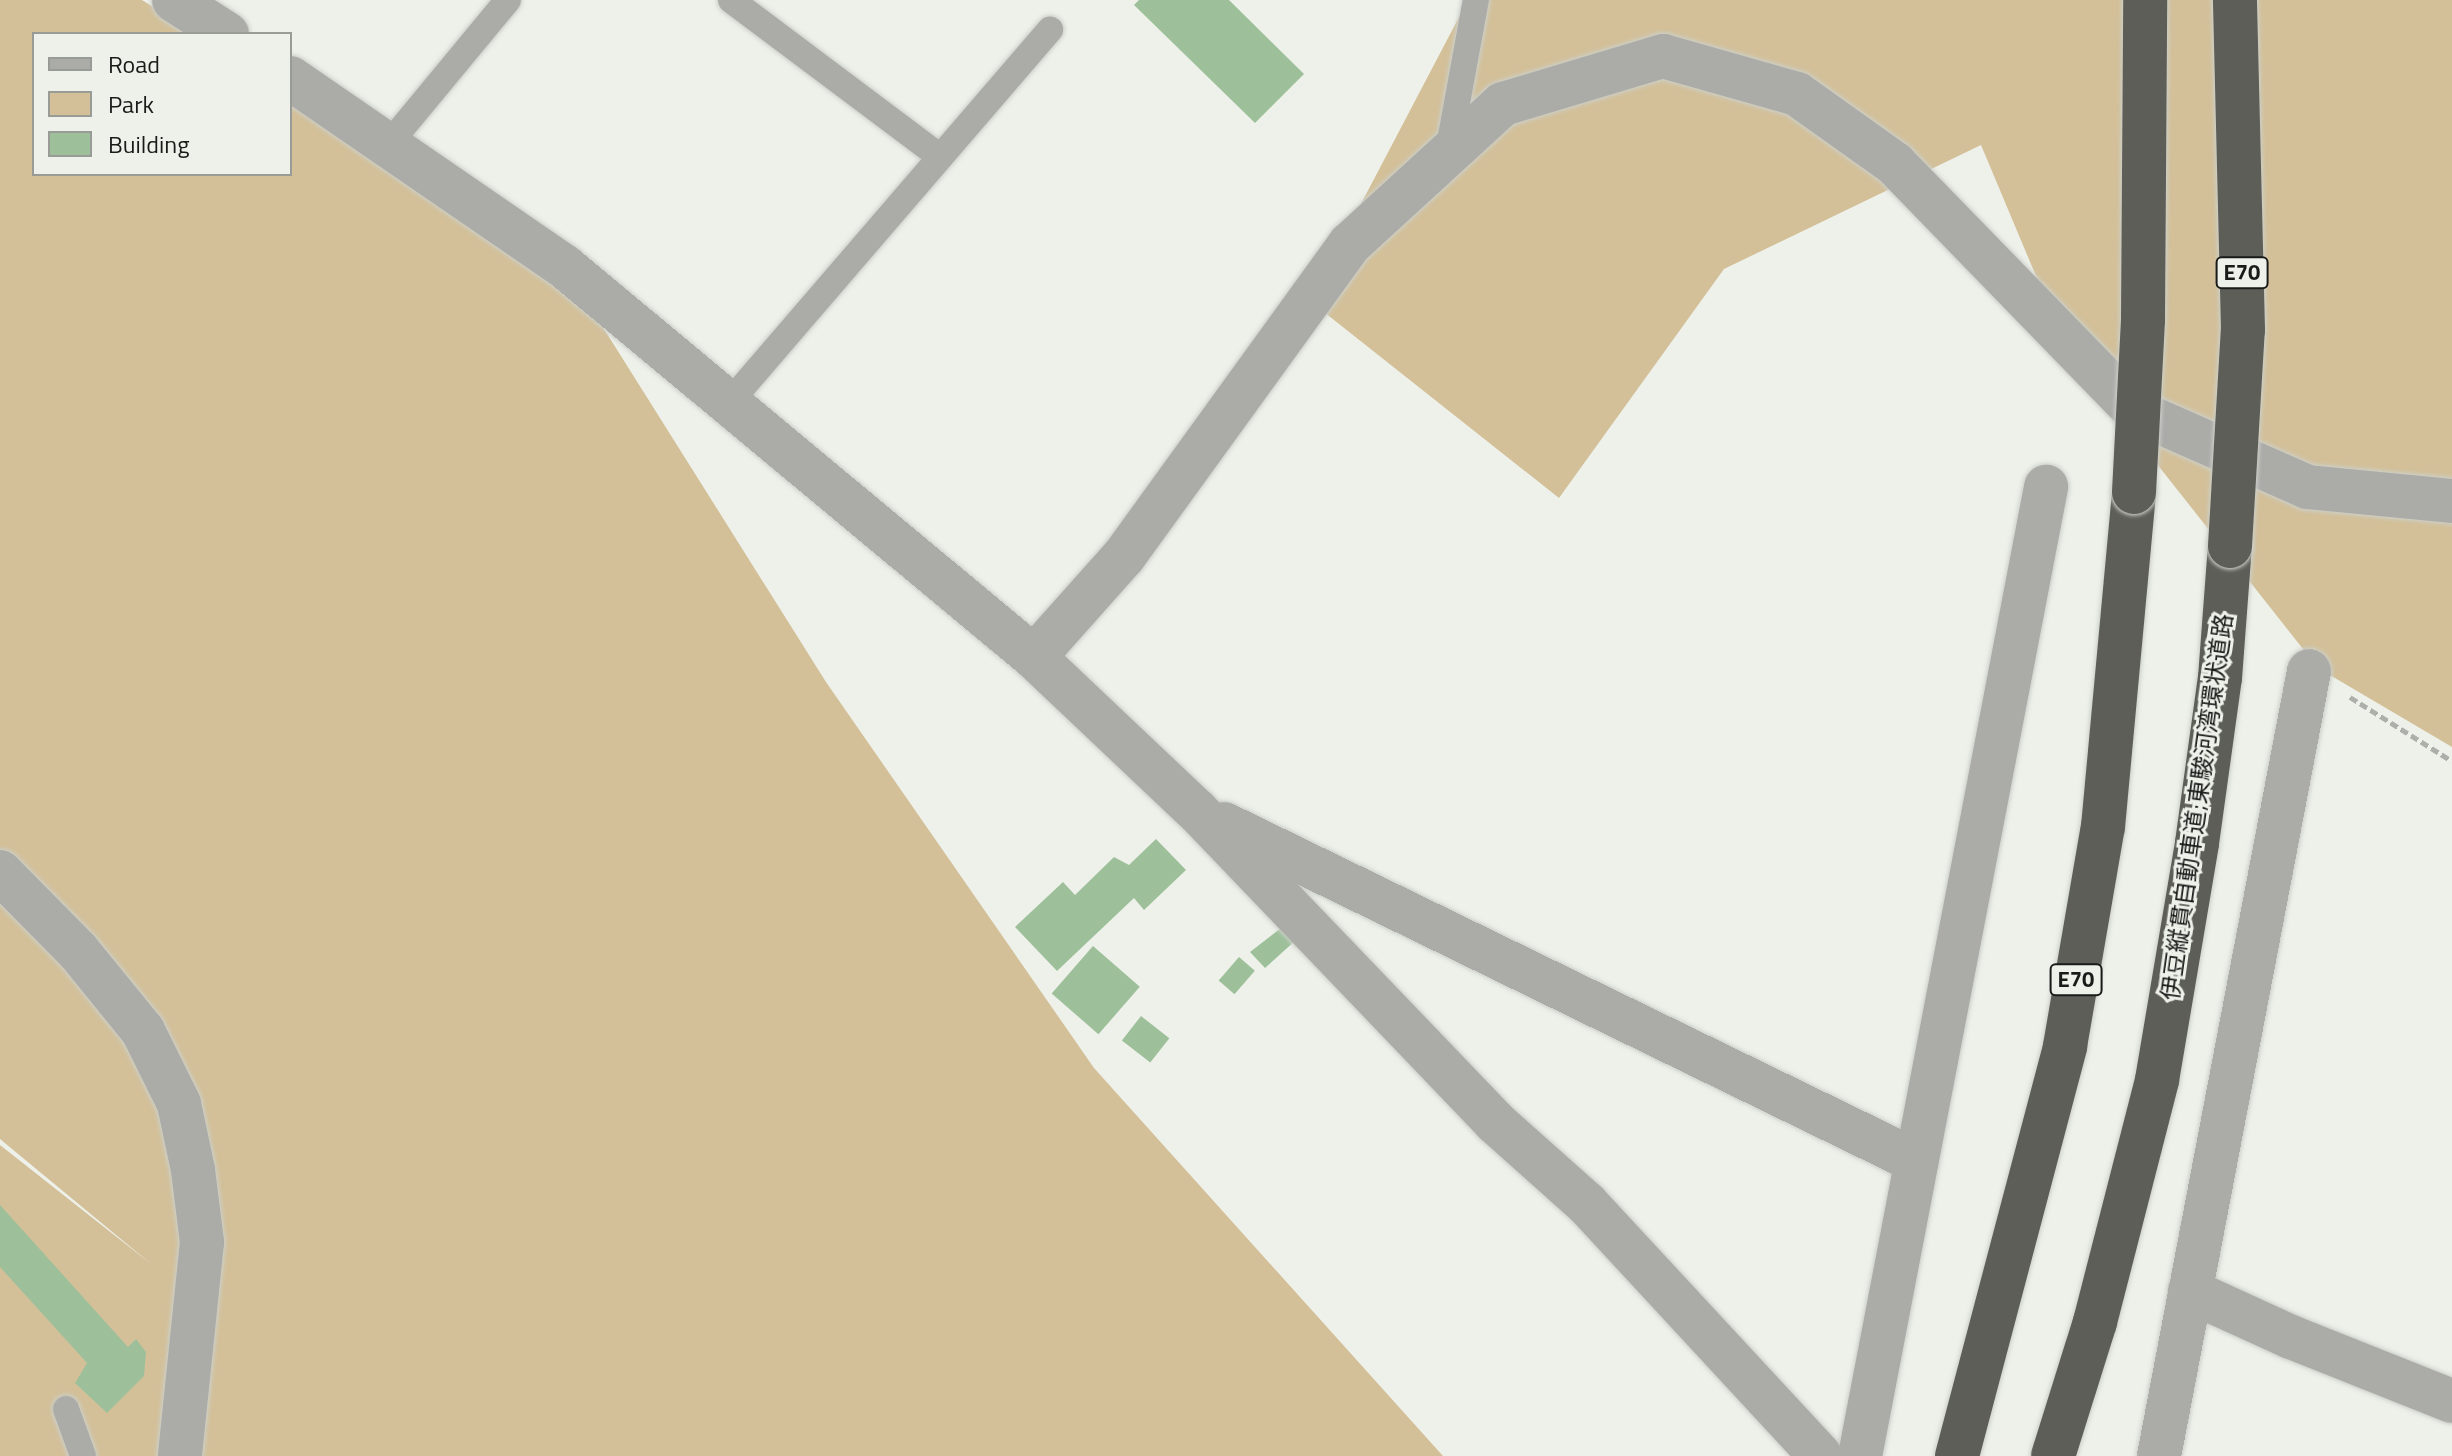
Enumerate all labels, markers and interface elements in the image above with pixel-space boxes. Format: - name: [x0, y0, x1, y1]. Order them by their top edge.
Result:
- legend: [32, 32, 292, 176]
- text: Road: [108, 46, 160, 82]
- text: Park: [108, 86, 154, 122]
- text: Building: [108, 126, 190, 162]
- road number: E70: [2214, 255, 2270, 291]
- street label: 伊豆縦貫自動車道;東駿河湾環状道路: [2156, 612, 2238, 1002]
- road number: E70: [2048, 962, 2104, 998]

